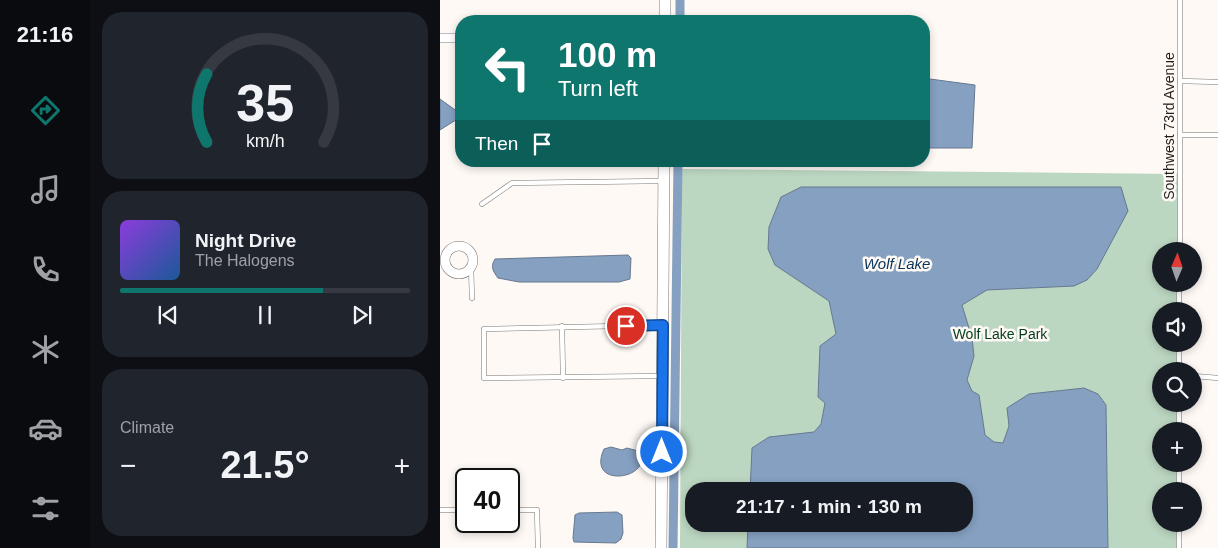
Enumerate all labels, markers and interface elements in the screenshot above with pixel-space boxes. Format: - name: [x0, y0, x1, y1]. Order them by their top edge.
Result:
- text: 21:16: [17, 22, 73, 47]
- icon: left: [475, 35, 540, 100]
- text: 100 m: [558, 35, 657, 74]
- street label: Southwest 73rd Avenue: [1161, 52, 1177, 200]
- text: 35: [236, 74, 294, 132]
- text: Turn left: [558, 76, 638, 101]
- icon: directions: [28, 93, 63, 128]
- icon: arrive: [528, 130, 556, 158]
- text: km/h: [246, 131, 284, 151]
- text: Then: [475, 133, 518, 154]
- icon: music: [28, 172, 63, 207]
- text: Night Drive: [195, 230, 296, 251]
- north arrow: [1152, 242, 1202, 292]
- map controls: [1152, 242, 1202, 532]
- icon: phone: [28, 252, 63, 287]
- text: The Halogens: [195, 252, 295, 269]
- water label: Wolf Lake: [864, 255, 930, 272]
- icon: previous: [154, 301, 182, 329]
- icon: pause: [251, 301, 279, 329]
- icon: next: [348, 301, 376, 329]
- button: sound: [1152, 302, 1202, 352]
- pin: [605, 305, 647, 347]
- icon: arrive: [612, 312, 640, 340]
- park label: Wolf Lake Park: [953, 326, 1048, 342]
- icon: climate: [28, 332, 63, 367]
- button: search: [1152, 362, 1202, 412]
- icon: car: [28, 411, 63, 446]
- text: Climate: [120, 419, 174, 436]
- button: +: [1152, 422, 1202, 472]
- position arrow: [635, 425, 687, 477]
- text: 21.5°: [220, 444, 310, 486]
- text: −: [120, 450, 136, 481]
- text: +: [394, 450, 410, 481]
- speed limit sign: 40: [455, 468, 520, 533]
- button: −: [1152, 482, 1202, 532]
- icon: filters: [28, 491, 63, 526]
- text: 21:17 · 1 min · 130 m: [736, 496, 922, 517]

